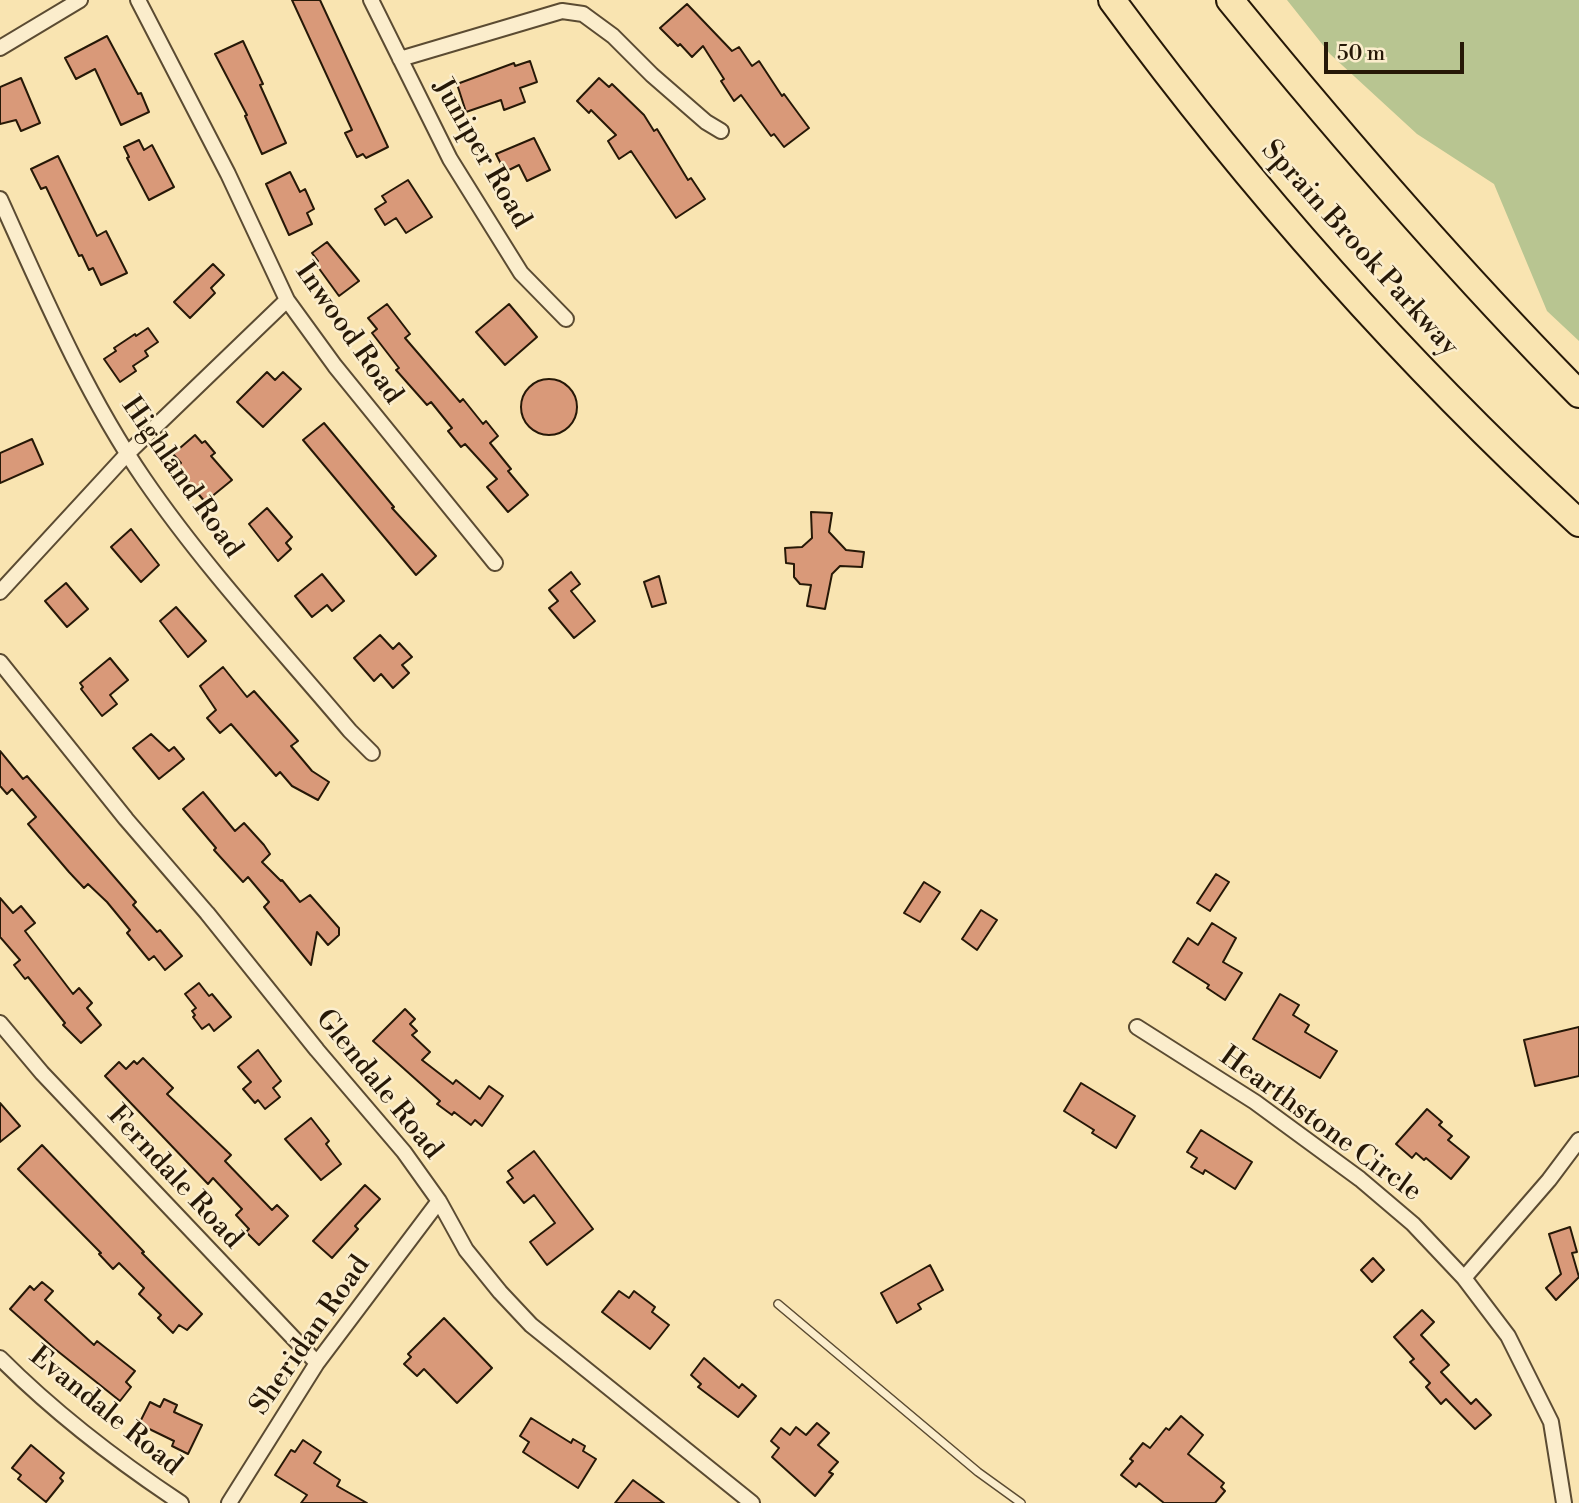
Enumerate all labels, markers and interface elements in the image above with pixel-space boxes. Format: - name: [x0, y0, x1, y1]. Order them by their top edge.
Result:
- scale bar: [1327, 28, 1467, 72]
- text: 50 m: [1337, 41, 1385, 67]
- street label: Juniper Road: [425, 73, 537, 235]
- street label: Sprain Brook Parkway: [1253, 134, 1465, 364]
- street label: Inwood Road: [287, 257, 409, 411]
- street label: Highland Road: [113, 391, 249, 565]
- street label: Glendale Road: [307, 1003, 449, 1167]
- street label: Hearthstone Circle: [1212, 1040, 1428, 1210]
- street label: Ferndale Road: [99, 1100, 249, 1256]
- street label: Sheridan Road: [244, 1250, 378, 1422]
- street label: Evandale Road: [22, 1340, 188, 1484]

